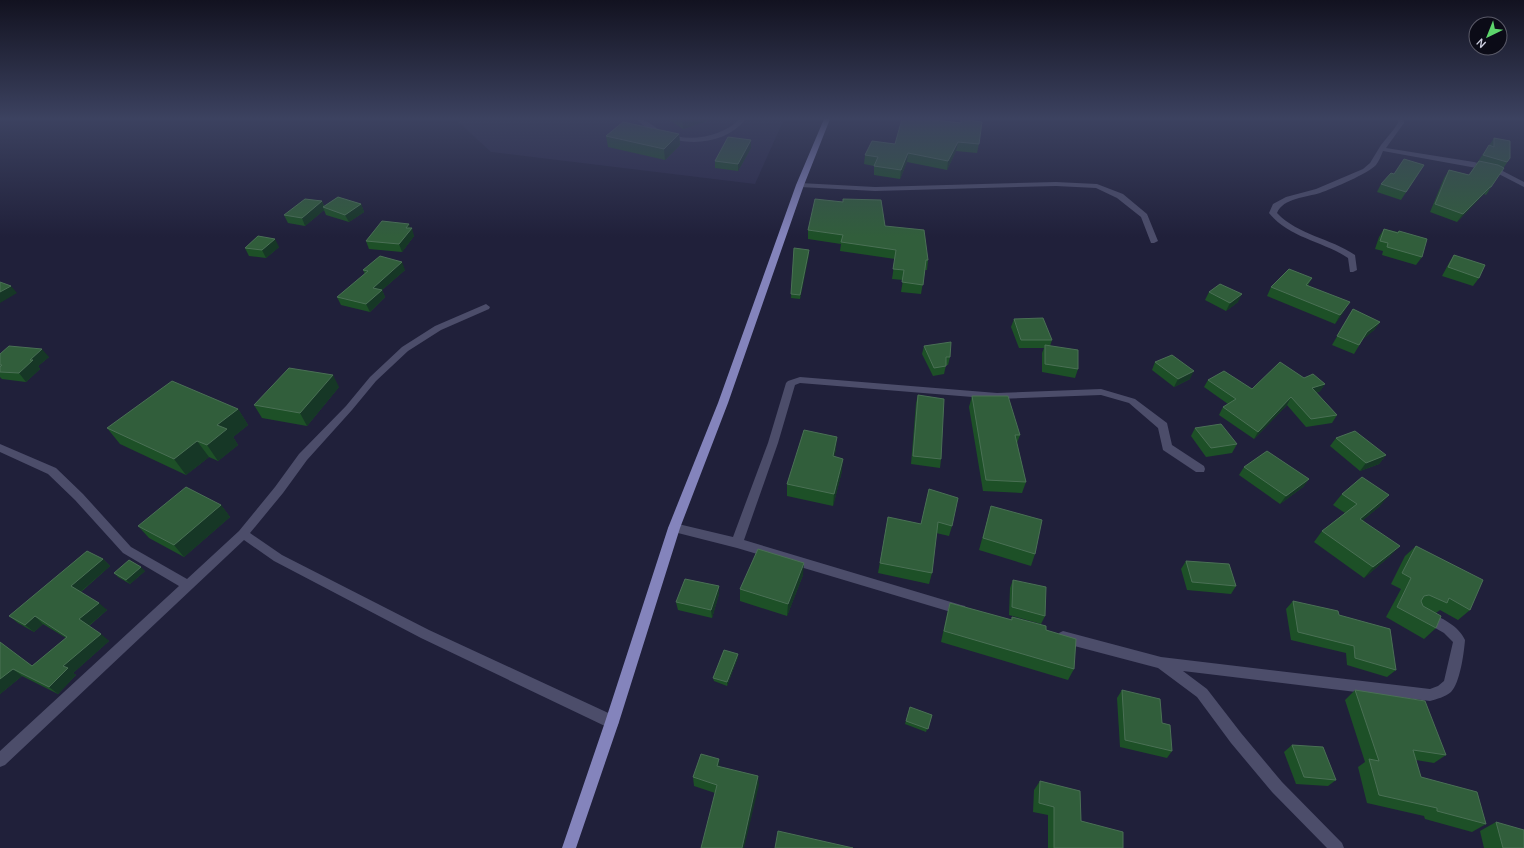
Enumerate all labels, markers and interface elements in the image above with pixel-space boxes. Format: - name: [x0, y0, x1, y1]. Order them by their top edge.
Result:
- north arrow: [1468, 16, 1508, 56]
- text: N: [1473, 35, 1489, 52]

